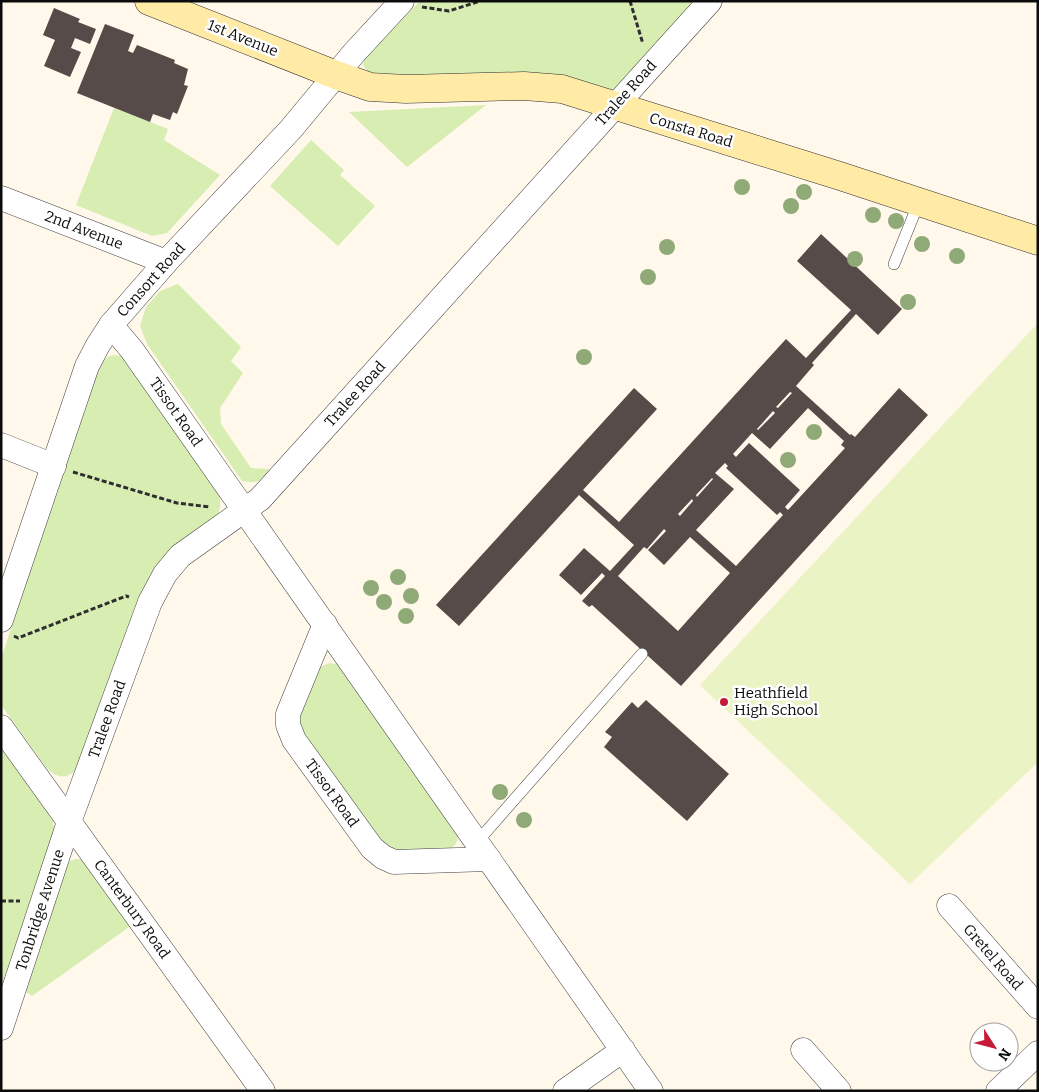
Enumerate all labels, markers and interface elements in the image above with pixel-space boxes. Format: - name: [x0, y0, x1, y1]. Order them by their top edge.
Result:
- street label: 1st Avenue: [205, 16, 281, 60]
- street label: Tralee Road: [592, 57, 660, 129]
- street label: Consta Road: [647, 109, 735, 151]
- street label: 2nd Avenue: [42, 207, 126, 253]
- street label: Consort Road: [113, 239, 189, 321]
- street label: Tralee Road: [321, 358, 389, 430]
- street label: Tissot Road: [146, 374, 206, 450]
- street label: Tralee Road: [85, 677, 129, 761]
- place label: Heathfield High School: [734, 684, 818, 719]
- marker: Heathfield High School: [718, 696, 730, 708]
- street label: Tissot Road: [301, 756, 363, 831]
- street label: Tonbridge Avenue: [12, 847, 68, 973]
- street label: Canterbury Road: [90, 856, 174, 962]
- street label: Gretel Road: [959, 920, 1027, 994]
- north arrow: [969, 1022, 1019, 1072]
- text: N: [994, 1045, 1014, 1064]

